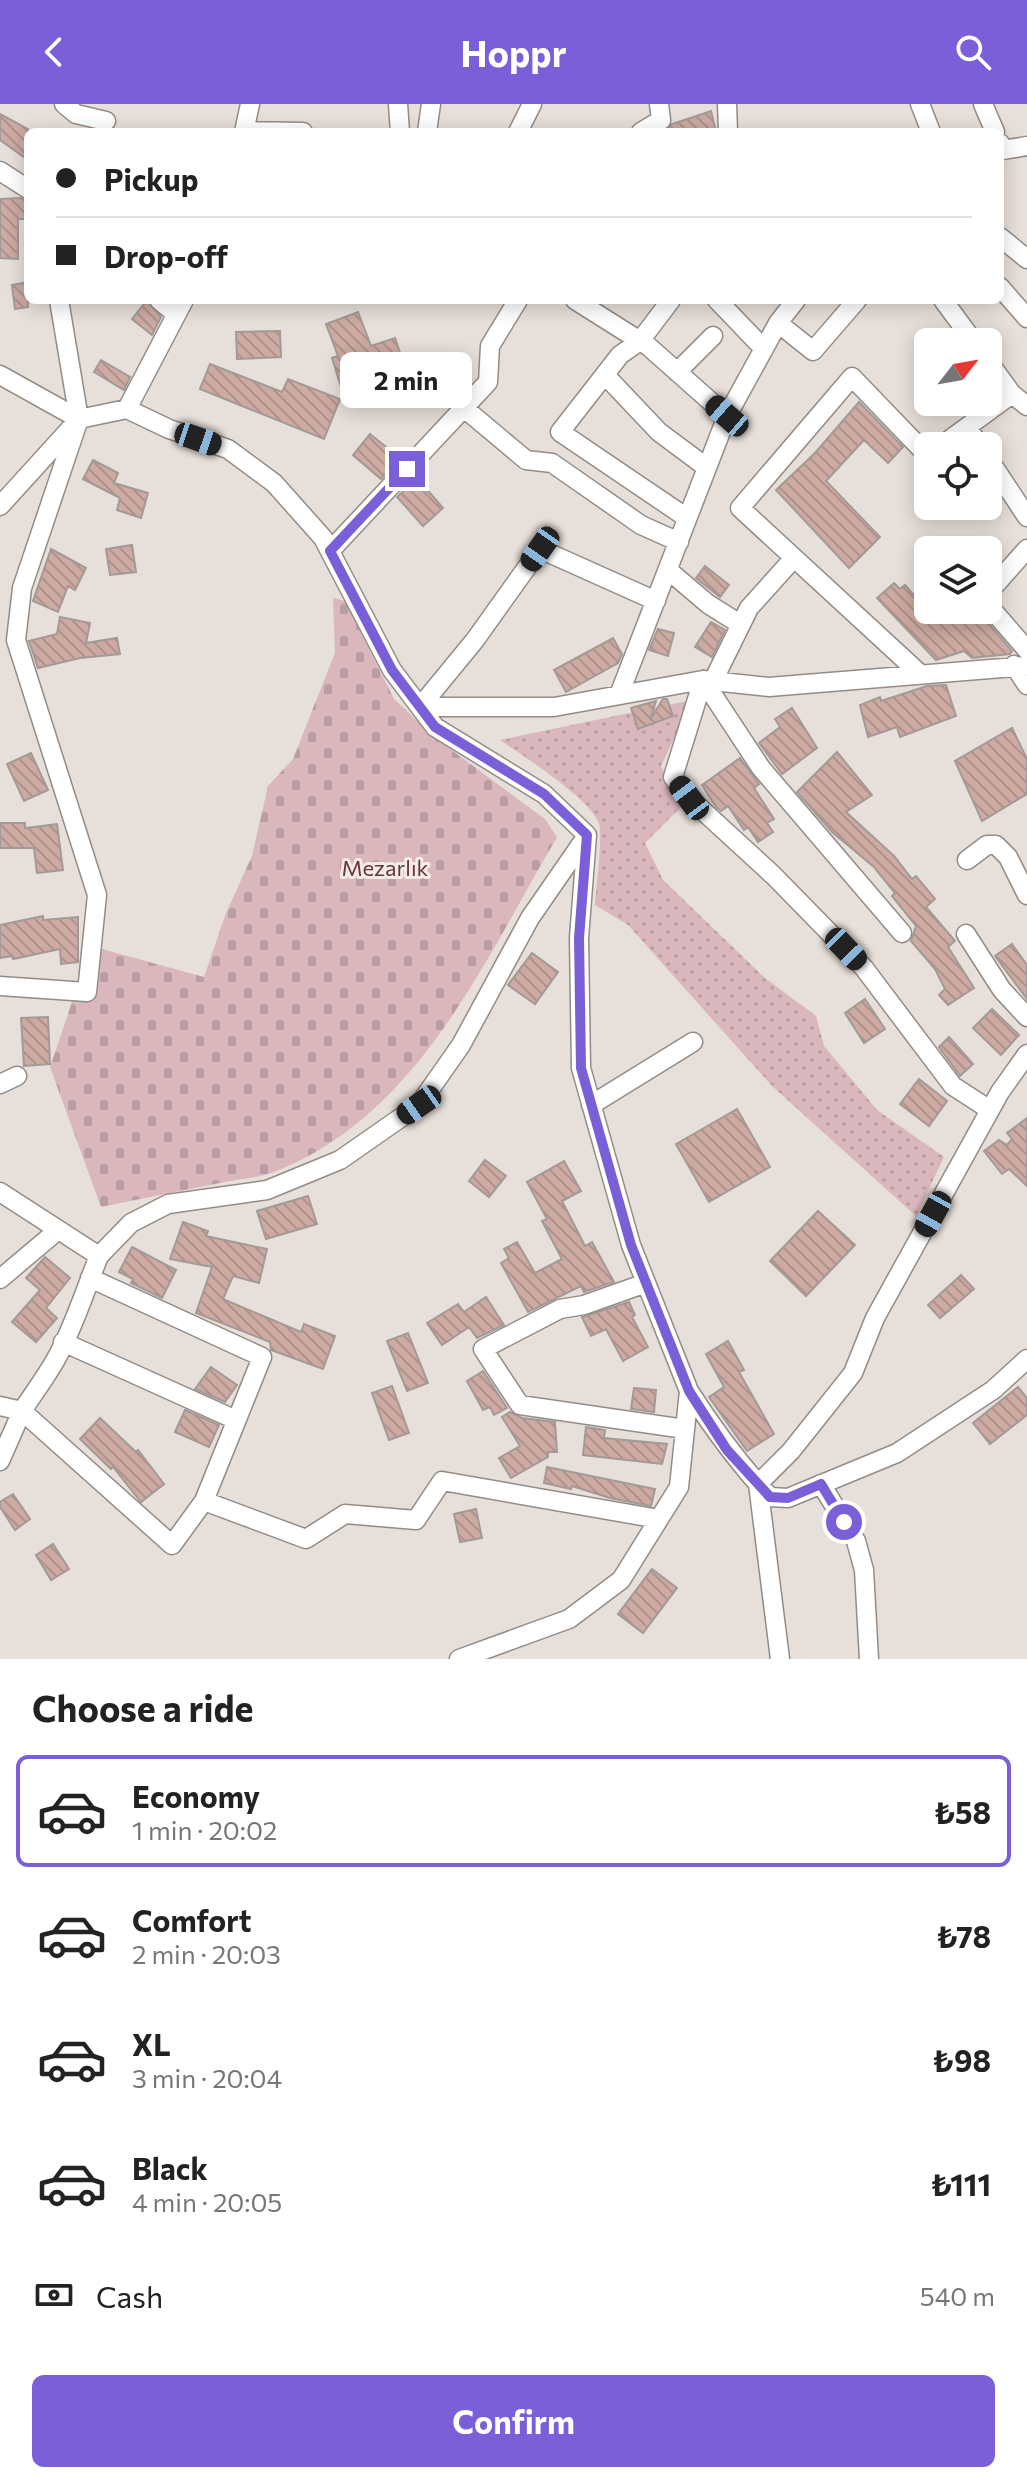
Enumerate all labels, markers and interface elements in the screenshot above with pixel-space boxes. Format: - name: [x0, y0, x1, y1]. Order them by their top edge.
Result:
- icon: back: [32, 30, 76, 74]
- text: Hoppr: [461, 30, 566, 74]
- icon: search: [951, 30, 995, 74]
- text: Pickup: [104, 160, 198, 197]
- text: Drop-off: [104, 237, 228, 274]
- north arrow: [914, 328, 1002, 416]
- map controls: [914, 328, 1002, 624]
- callout: 2 min: [341, 353, 473, 409]
- text: 2 min: [374, 364, 438, 395]
- car: [701, 391, 753, 441]
- car: [171, 420, 225, 458]
- button: locate: [914, 432, 1002, 520]
- route end: [389, 451, 425, 487]
- car: [516, 522, 564, 576]
- button: layers: [914, 536, 1002, 624]
- car: [665, 772, 713, 824]
- park label: Mezarlık: [341, 854, 429, 881]
- car: [821, 923, 871, 975]
- car: [392, 1081, 446, 1129]
- car: [911, 1187, 955, 1241]
- route start: [826, 1504, 862, 1540]
- text: Choose a ride: [32, 1685, 253, 1729]
- icon: car: [36, 1775, 108, 1847]
- text: Economy: [132, 1777, 260, 1814]
- text: ₺58: [934, 1793, 991, 1830]
- text: 1 min · 20:02: [132, 1814, 277, 1845]
- icon: car: [36, 1899, 108, 1971]
- text: Comfort: [132, 1901, 251, 1938]
- text: ₺78: [936, 1917, 991, 1954]
- text: 2 min · 20:03: [132, 1938, 281, 1969]
- icon: car: [36, 2023, 108, 2095]
- text: XL: [132, 2025, 171, 2062]
- text: ₺98: [932, 2041, 991, 2078]
- text: 3 min · 20:04: [132, 2062, 282, 2093]
- icon: car: [36, 2147, 108, 2219]
- text: Black: [132, 2149, 208, 2186]
- text: ₺111: [930, 2165, 991, 2202]
- text: 4 min · 20:05: [132, 2186, 282, 2217]
- icon: cash: [32, 2273, 76, 2317]
- text: Cash: [96, 2277, 163, 2314]
- text: 540 m: [920, 2280, 995, 2311]
- button: Confirm: [32, 2375, 995, 2467]

